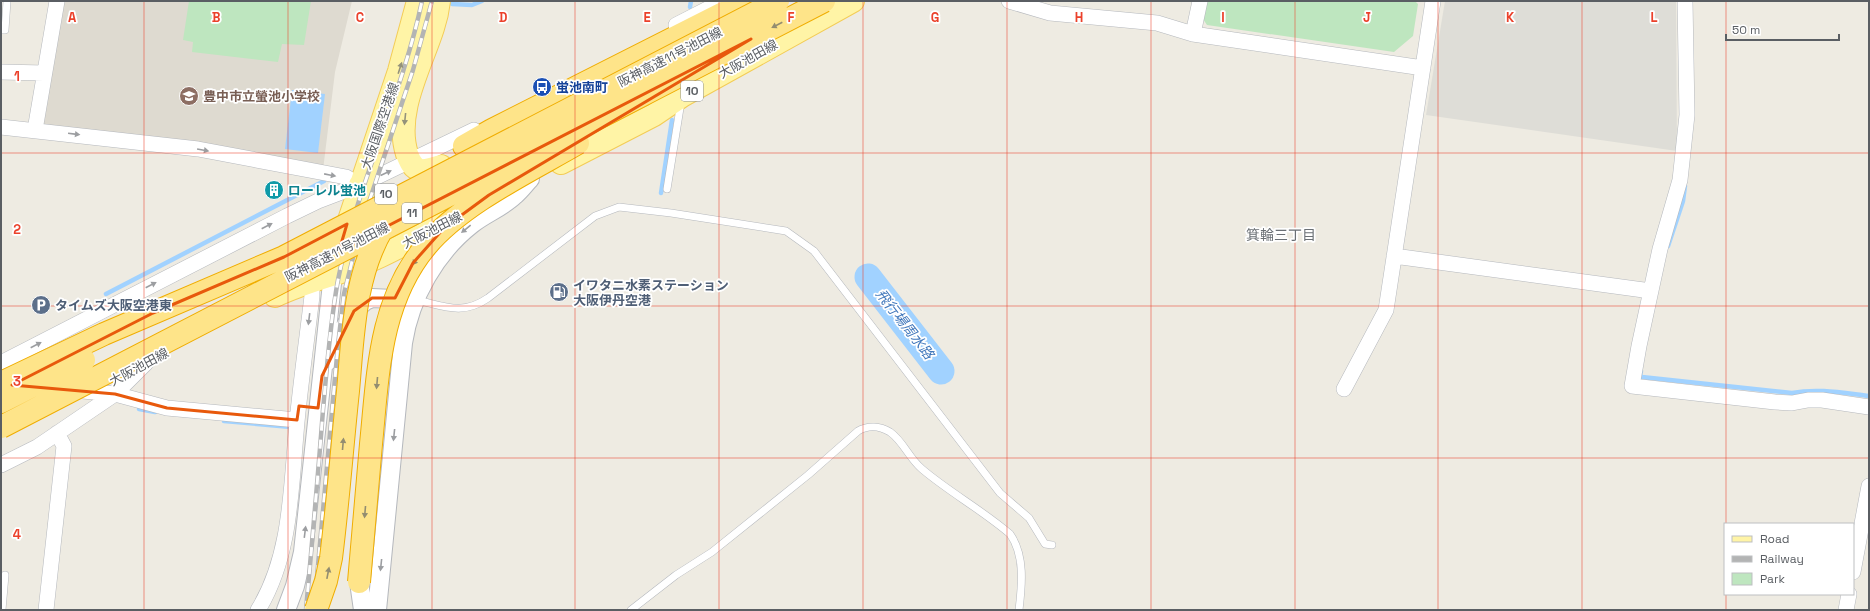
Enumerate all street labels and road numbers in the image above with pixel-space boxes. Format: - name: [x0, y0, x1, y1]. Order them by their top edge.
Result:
- street label: 阪神高速11号池田線: [615, 23, 725, 91]
- street label: 大阪池田線: [715, 36, 781, 82]
- street label: 大阪国際空港線: [357, 80, 403, 172]
- road number: 10: [681, 81, 703, 101]
- road number: 10: [375, 184, 397, 204]
- road number: 11: [402, 203, 422, 223]
- street label: 大阪池田線: [399, 208, 465, 252]
- street label: 阪神高速11号池田線: [282, 218, 392, 286]
- street label: 大阪池田線: [106, 344, 172, 390]

